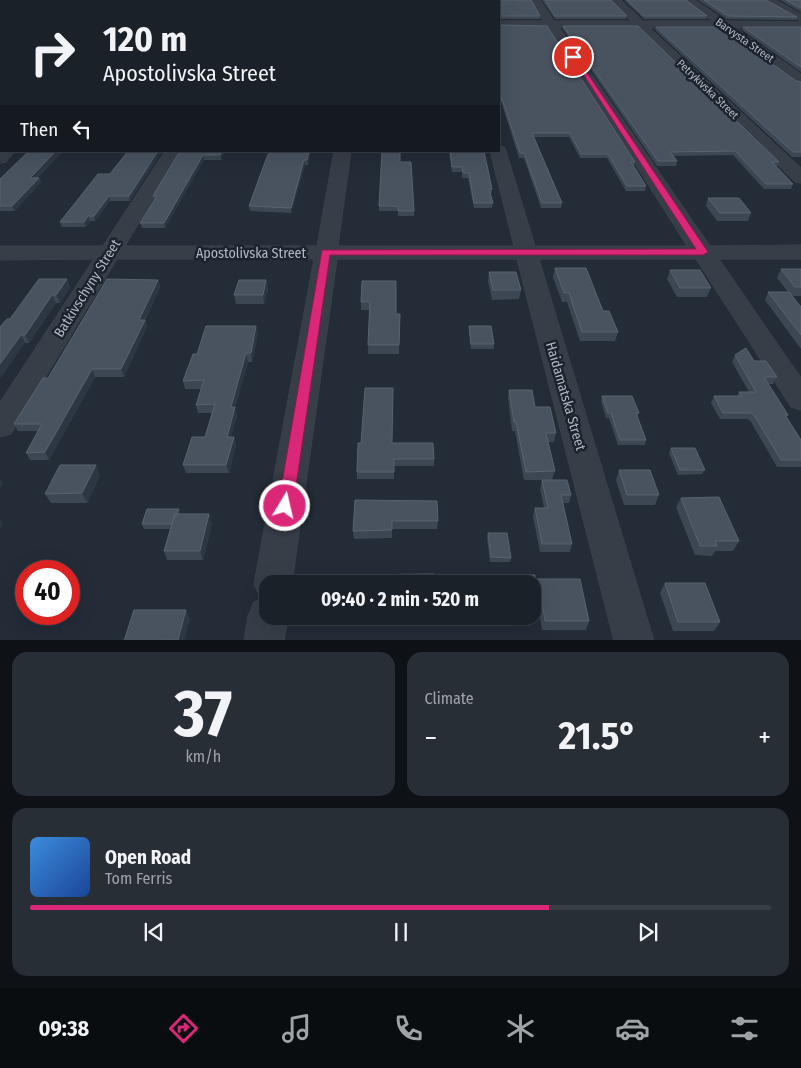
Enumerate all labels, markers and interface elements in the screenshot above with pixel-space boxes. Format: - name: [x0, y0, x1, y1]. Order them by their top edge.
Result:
- street label: Barvysta Street: [713, 16, 777, 66]
- text: 120 m: [103, 18, 187, 60]
- icon: right: [20, 20, 85, 85]
- pin: [552, 36, 594, 78]
- icon: arrive: [559, 43, 587, 71]
- street label: Petrykivska Street: [674, 57, 741, 122]
- text: Apostolivska Street: [103, 60, 276, 87]
- icon: left: [68, 115, 96, 143]
- text: Then: [20, 118, 58, 141]
- street label: Batkivschyny Street: [51, 236, 125, 340]
- street label: Apostolivska Street: [196, 245, 306, 262]
- street label: Haidamatska Street: [542, 340, 589, 453]
- position arrow: [258, 479, 310, 531]
- speed limit sign: 40: [15, 560, 80, 625]
- text: 09:40 · 2 min · 520 m: [321, 588, 479, 611]
- text: 37: [174, 675, 232, 753]
- text: Climate: [425, 689, 474, 708]
- text: 21.5°: [559, 713, 637, 759]
- text: −: [425, 721, 437, 754]
- text: +: [758, 721, 771, 754]
- text: km/h: [185, 747, 221, 766]
- text: Open Road: [105, 846, 191, 869]
- text: Tom Ferris: [105, 869, 172, 888]
- icon: previous: [140, 918, 168, 946]
- icon: pause: [387, 918, 415, 946]
- icon: next: [634, 918, 662, 946]
- icon: directions: [166, 1011, 201, 1046]
- icon: music: [279, 1011, 314, 1046]
- icon: phone: [391, 1011, 426, 1046]
- icon: climate: [503, 1011, 538, 1046]
- icon: car: [615, 1011, 650, 1046]
- icon: filters: [727, 1011, 762, 1046]
- text: 09:38: [39, 1015, 89, 1042]

